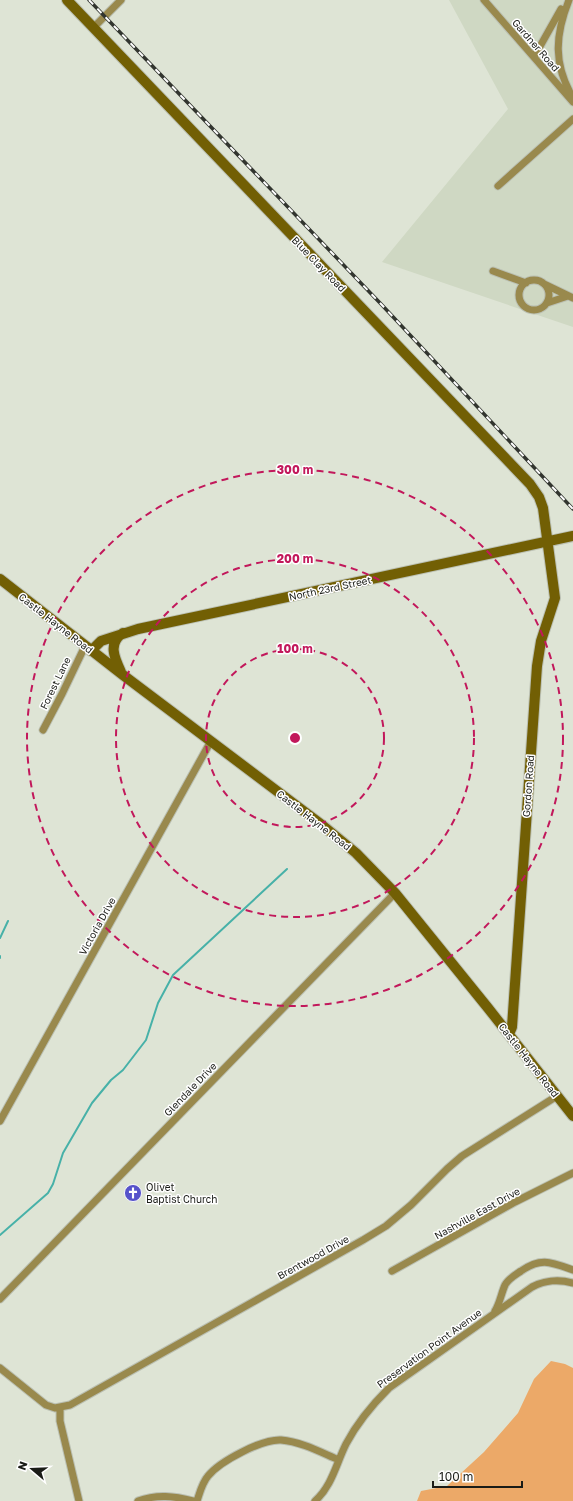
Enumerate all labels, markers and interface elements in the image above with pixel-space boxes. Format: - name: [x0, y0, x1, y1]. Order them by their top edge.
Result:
- street label: Gardner Road: [510, 16, 562, 74]
- street label: Blue Clay Road: [290, 234, 348, 294]
- text: 300 m: [277, 462, 313, 477]
- text: 200 m: [277, 551, 313, 566]
- street label: North 23rd Street: [288, 573, 372, 603]
- street label: Castle Hayne Road: [17, 590, 95, 656]
- text: 100 m: [277, 641, 313, 656]
- street label: Forest Lane: [37, 655, 73, 711]
- centre of rings: [288, 731, 302, 745]
- street label: Gordon Road: [520, 755, 536, 817]
- street label: Castle Hayne Road: [275, 787, 353, 853]
- street label: Victoria Drive: [76, 895, 118, 957]
- street label: Castle Hayne Road: [496, 1021, 562, 1099]
- street label: Glendale Drive: [161, 1059, 219, 1118]
- place label: Olivet Baptist Church: [146, 1181, 217, 1205]
- church icon: Olivet Baptist Church: [123, 1183, 143, 1203]
- street label: Nashville East Drive: [432, 1184, 522, 1241]
- street label: Brentwood Drive: [275, 1232, 351, 1282]
- street label: Preservation Point Avenue: [374, 1306, 484, 1390]
- north arrow: [12, 1449, 52, 1489]
- text: N: [15, 1460, 30, 1472]
- scale bar: [433, 1463, 522, 1489]
- text: 100 m: [439, 1469, 473, 1484]

